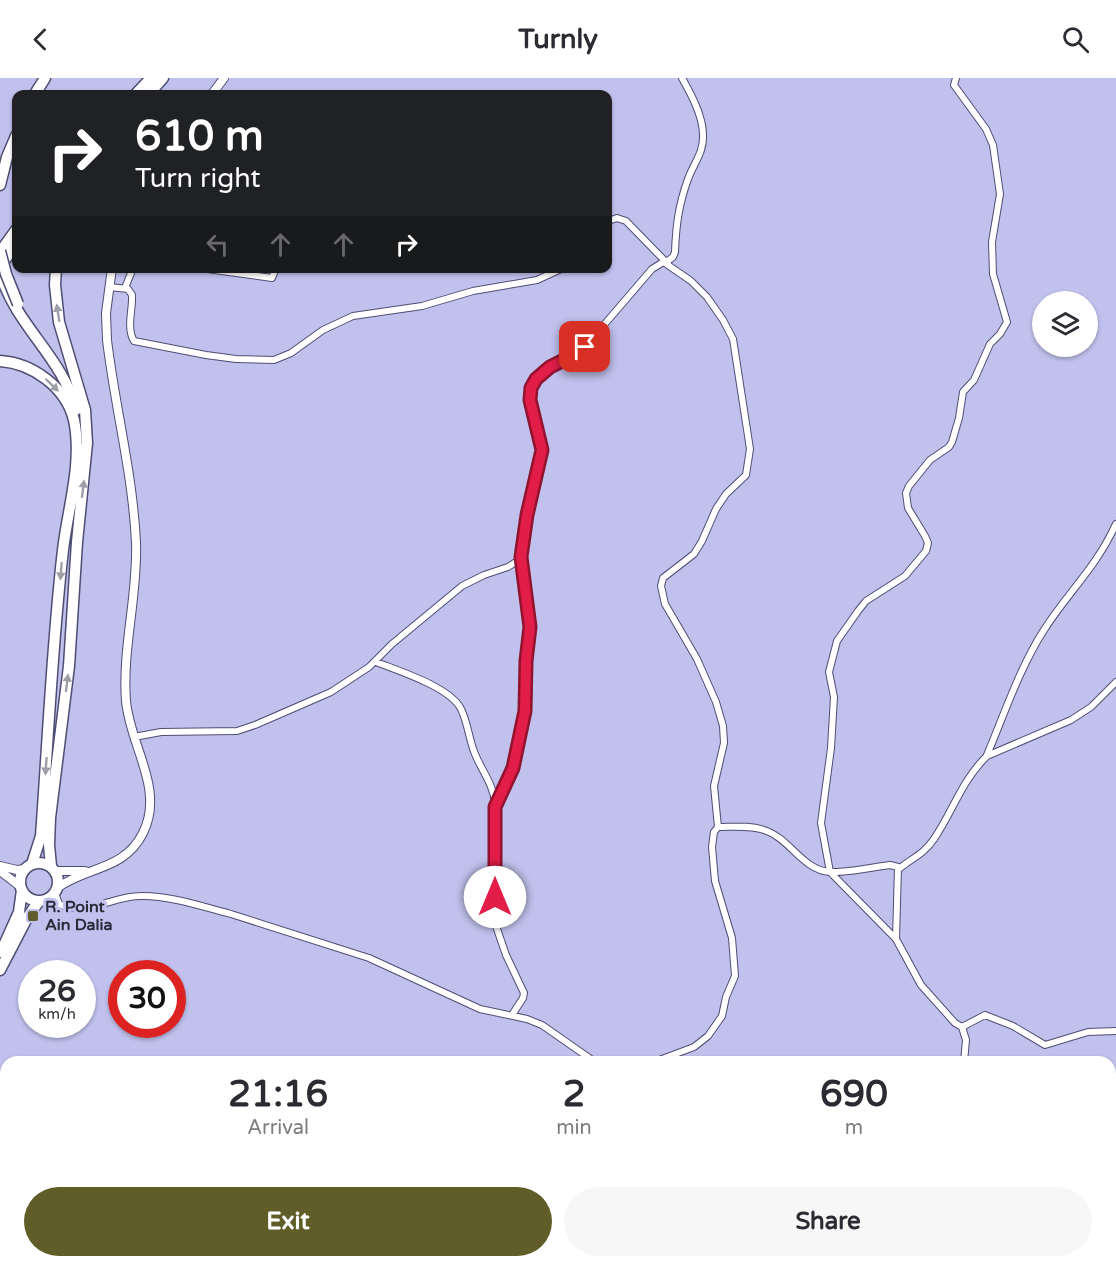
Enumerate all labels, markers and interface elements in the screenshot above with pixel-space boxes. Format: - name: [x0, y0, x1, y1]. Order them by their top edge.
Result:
- icon: back: [24, 23, 57, 56]
- text: Turnly: [518, 23, 598, 56]
- icon: search: [1059, 23, 1092, 56]
- text: 610 m: [135, 111, 264, 162]
- icon: right: [36, 114, 114, 192]
- text: Turn right: [135, 162, 261, 195]
- icon: left: [201, 228, 234, 261]
- icon: ahead: [264, 228, 297, 261]
- icon: ahead: [327, 228, 360, 261]
- icon: right: [390, 228, 423, 261]
- map controls: [1032, 291, 1098, 357]
- button: layers: [1032, 291, 1098, 357]
- one-way arrow: [53, 304, 62, 323]
- pin: [559, 321, 610, 372]
- icon: arrive: [568, 330, 601, 363]
- one-way arrow: [44, 378, 59, 392]
- one-way arrow: [79, 479, 88, 498]
- one-way arrow: [56, 562, 66, 581]
- one-way arrow: [62, 673, 71, 692]
- one-way arrow: [41, 756, 51, 775]
- position arrow: [463, 865, 527, 929]
- place label: R. Point Ain Dalia: [45, 897, 113, 935]
- marker: R. Point Ain Dalia: [26, 909, 40, 923]
- speed limit sign: 30: [108, 960, 186, 1038]
- text: 26: [38, 973, 76, 1010]
- text: km/h: [38, 1005, 76, 1023]
- text: 21:16: [228, 1073, 328, 1116]
- text: 2: [563, 1073, 585, 1116]
- text: 690: [820, 1073, 888, 1116]
- text: Arrival: [247, 1116, 309, 1140]
- text: min: [556, 1116, 592, 1140]
- text: m: [845, 1116, 863, 1140]
- button: Exit: [24, 1187, 552, 1256]
- button: Share: [564, 1187, 1092, 1256]

